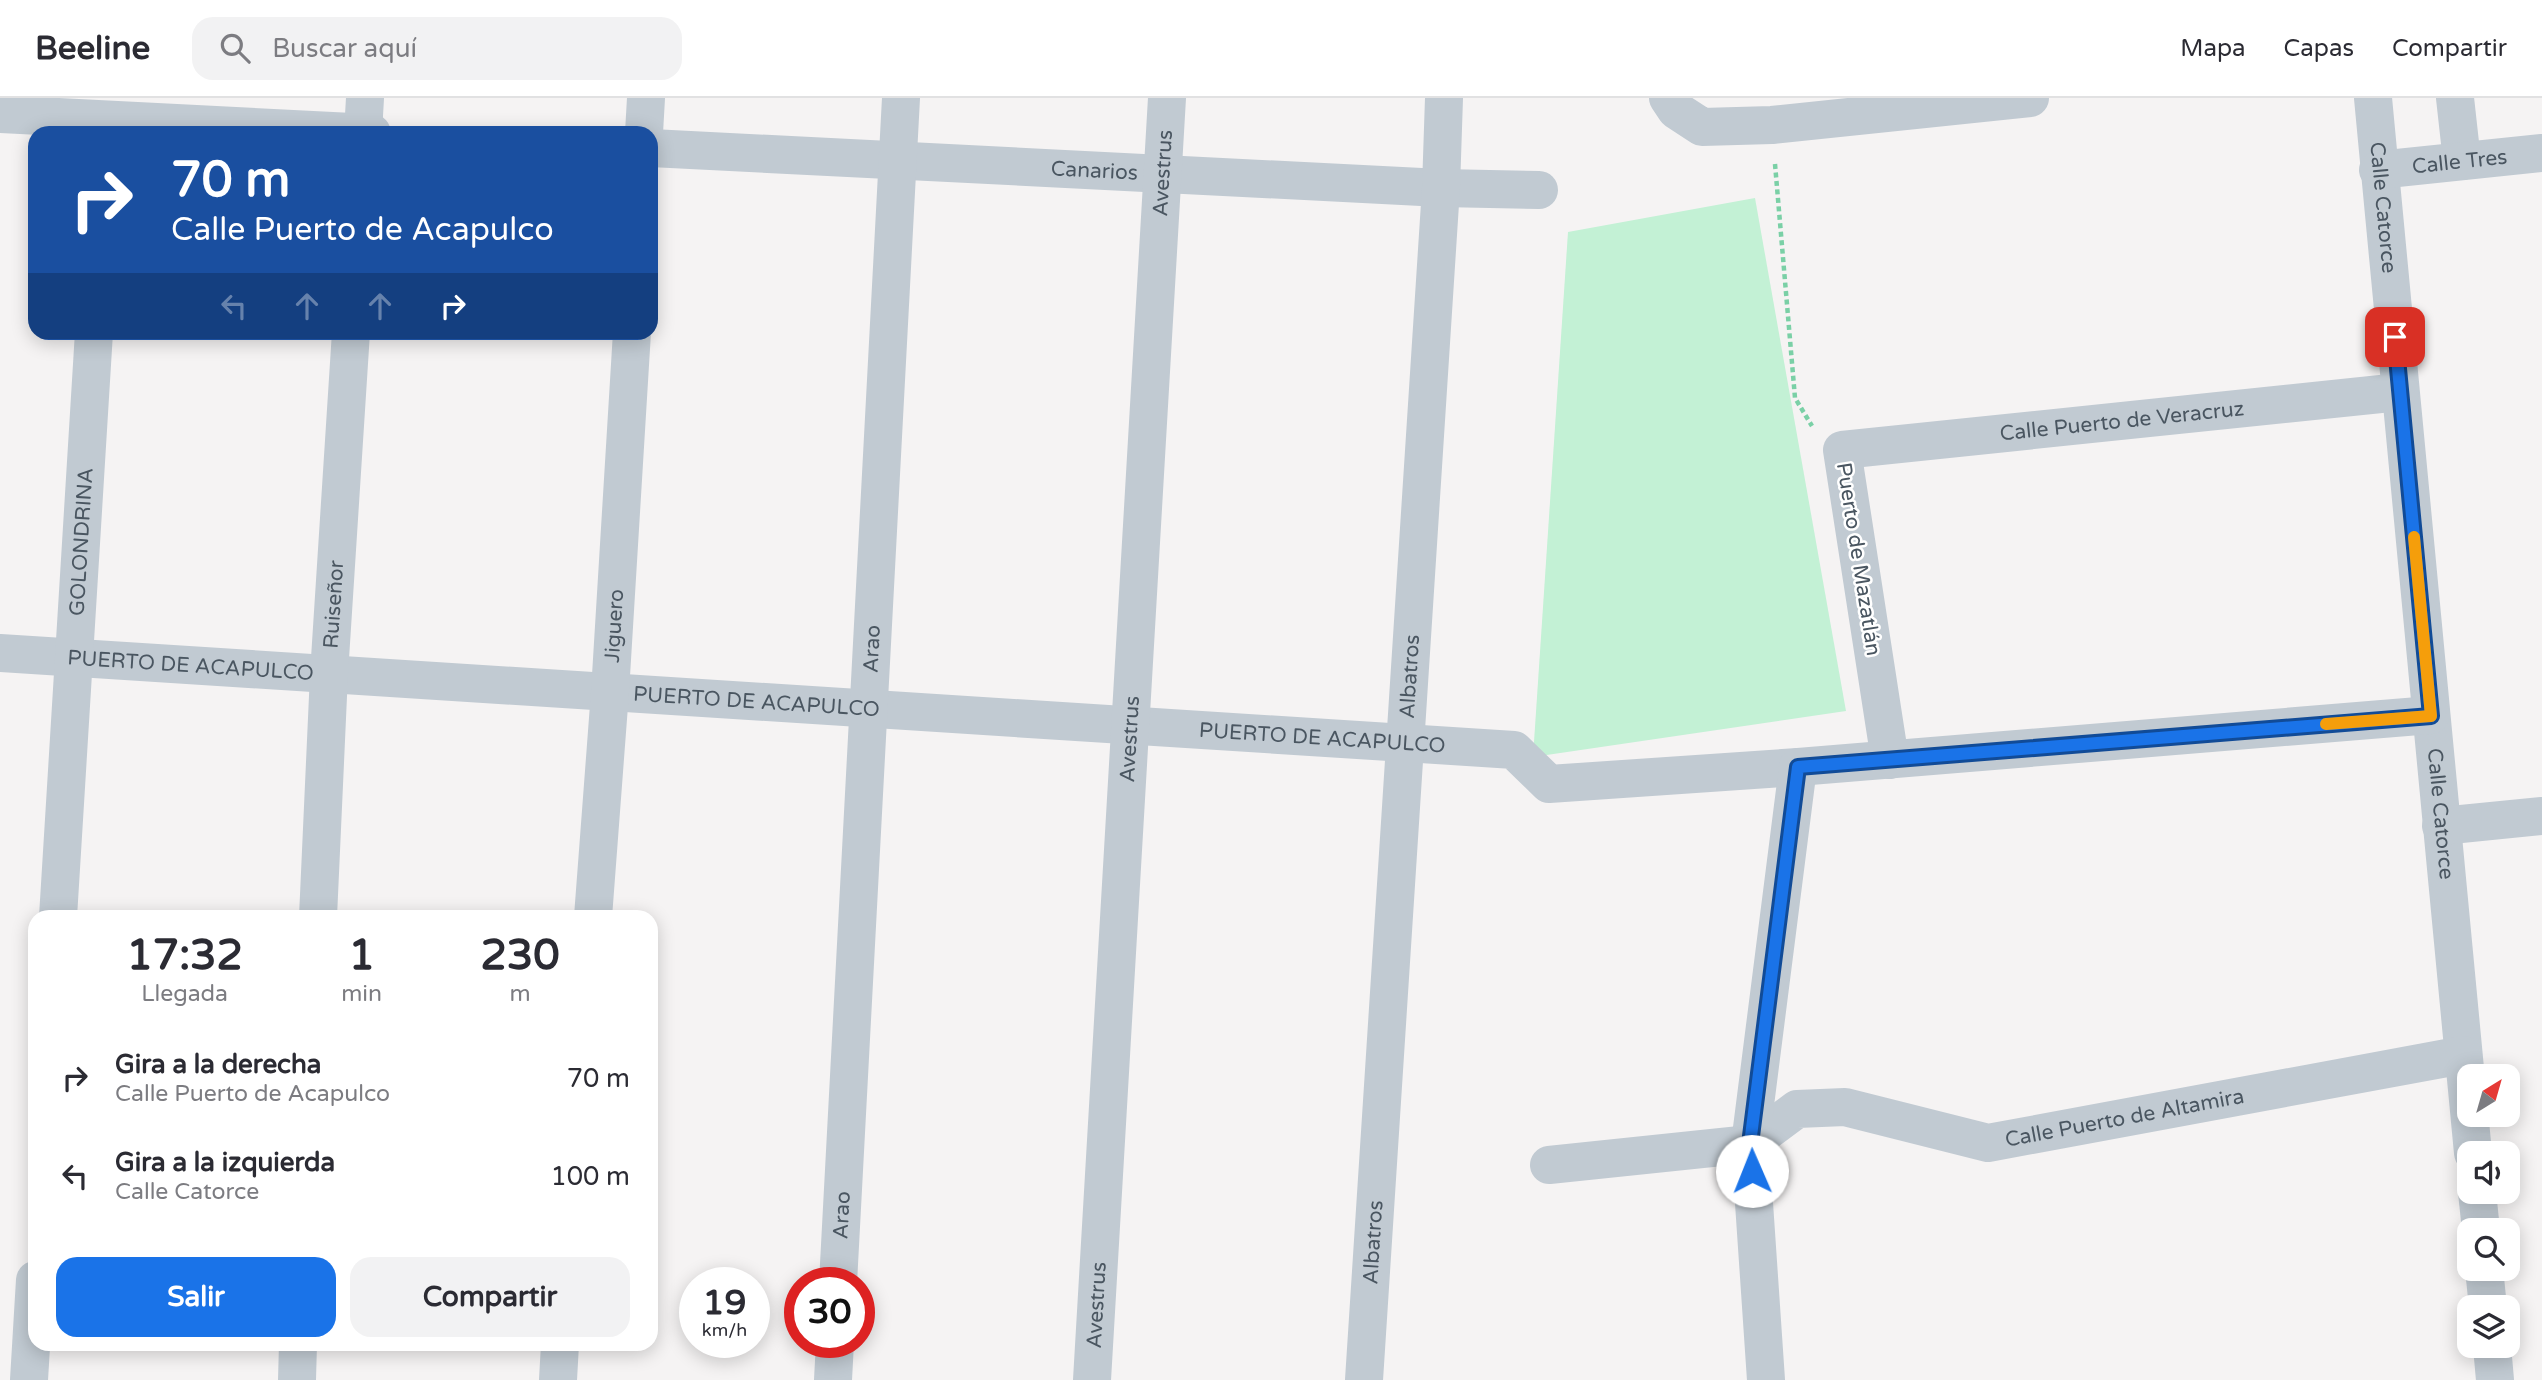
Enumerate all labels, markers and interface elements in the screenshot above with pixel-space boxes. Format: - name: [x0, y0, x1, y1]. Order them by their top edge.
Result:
- search box: [192, 17, 682, 80]
- text: Beeline: [35, 29, 150, 68]
- icon: search: [216, 29, 254, 67]
- text: Buscar aquí: [272, 33, 417, 64]
- text: Mapa: [2180, 34, 2246, 63]
- text: Capas: [2284, 34, 2354, 63]
- text: Compartir: [2392, 34, 2507, 63]
- street label: Avestrus: [1148, 129, 1178, 217]
- street label: Calle Catorce: [2364, 141, 2402, 274]
- street label: Calle Tres: [2411, 145, 2508, 179]
- text: 70 m: [171, 151, 290, 210]
- icon: right: [56, 154, 147, 245]
- street label: Canarios: [1050, 156, 1139, 186]
- text: Calle Puerto de Acapulco: [171, 211, 554, 249]
- icon: left: [215, 287, 253, 325]
- icon: ahead: [288, 287, 326, 325]
- icon: ahead: [361, 287, 399, 325]
- icon: right: [434, 287, 472, 325]
- pin: [2365, 307, 2425, 367]
- icon: arrive: [2376, 318, 2414, 356]
- street label: Calle Puerto de Veracruz: [1999, 396, 2245, 447]
- street label: Puerto de Mazatlán: [1831, 461, 1886, 657]
- street label: GOLONDRINA: [65, 467, 99, 617]
- street label: Ruiseñor: [319, 559, 349, 649]
- street label: Jiguero: [600, 588, 629, 663]
- street label: Arao: [858, 624, 886, 674]
- street label: Albatros: [1395, 634, 1425, 719]
- street label: PUERTO DE ACAPULCO: [67, 645, 315, 686]
- street label: PUERTO DE ACAPULCO: [632, 682, 880, 722]
- street label: Avestrus: [1115, 695, 1145, 783]
- street label: PUERTO DE ACAPULCO: [1198, 718, 1446, 759]
- street label: Calle Catorce: [2422, 747, 2459, 881]
- text: 17:32: [126, 930, 243, 981]
- text: 1: [348, 930, 375, 981]
- text: 230: [480, 930, 560, 981]
- text: Llegada: [141, 980, 228, 1008]
- text: min: [341, 980, 382, 1008]
- text: m: [509, 980, 531, 1008]
- text: Gira a la derecha: [115, 1049, 321, 1080]
- icon: right: [56, 1059, 94, 1097]
- text: 70 m: [567, 1063, 630, 1094]
- north arrow: [2457, 1064, 2520, 1127]
- map controls: [2457, 1064, 2520, 1358]
- text: Calle Puerto de Acapulco: [115, 1080, 390, 1108]
- street label: Calle Puerto de Altamira: [2003, 1084, 2246, 1153]
- position arrow: [1715, 1134, 1789, 1208]
- button: sound: [2457, 1141, 2520, 1204]
- text: Gira a la izquierda: [115, 1147, 335, 1178]
- icon: left: [56, 1157, 94, 1195]
- text: 100 m: [550, 1161, 630, 1192]
- text: Calle Catorce: [115, 1178, 259, 1206]
- street label: Arao: [828, 1190, 856, 1240]
- street label: Albatros: [1358, 1199, 1389, 1285]
- button: search: [2457, 1218, 2520, 1281]
- button: Salir: [56, 1257, 336, 1337]
- button: Compartir: [350, 1257, 630, 1337]
- street label: Avestrus: [1082, 1261, 1112, 1349]
- speed limit sign: 30: [784, 1267, 875, 1358]
- text: 19: [703, 1282, 746, 1324]
- button: layers: [2457, 1295, 2520, 1358]
- text: km/h: [702, 1319, 747, 1341]

